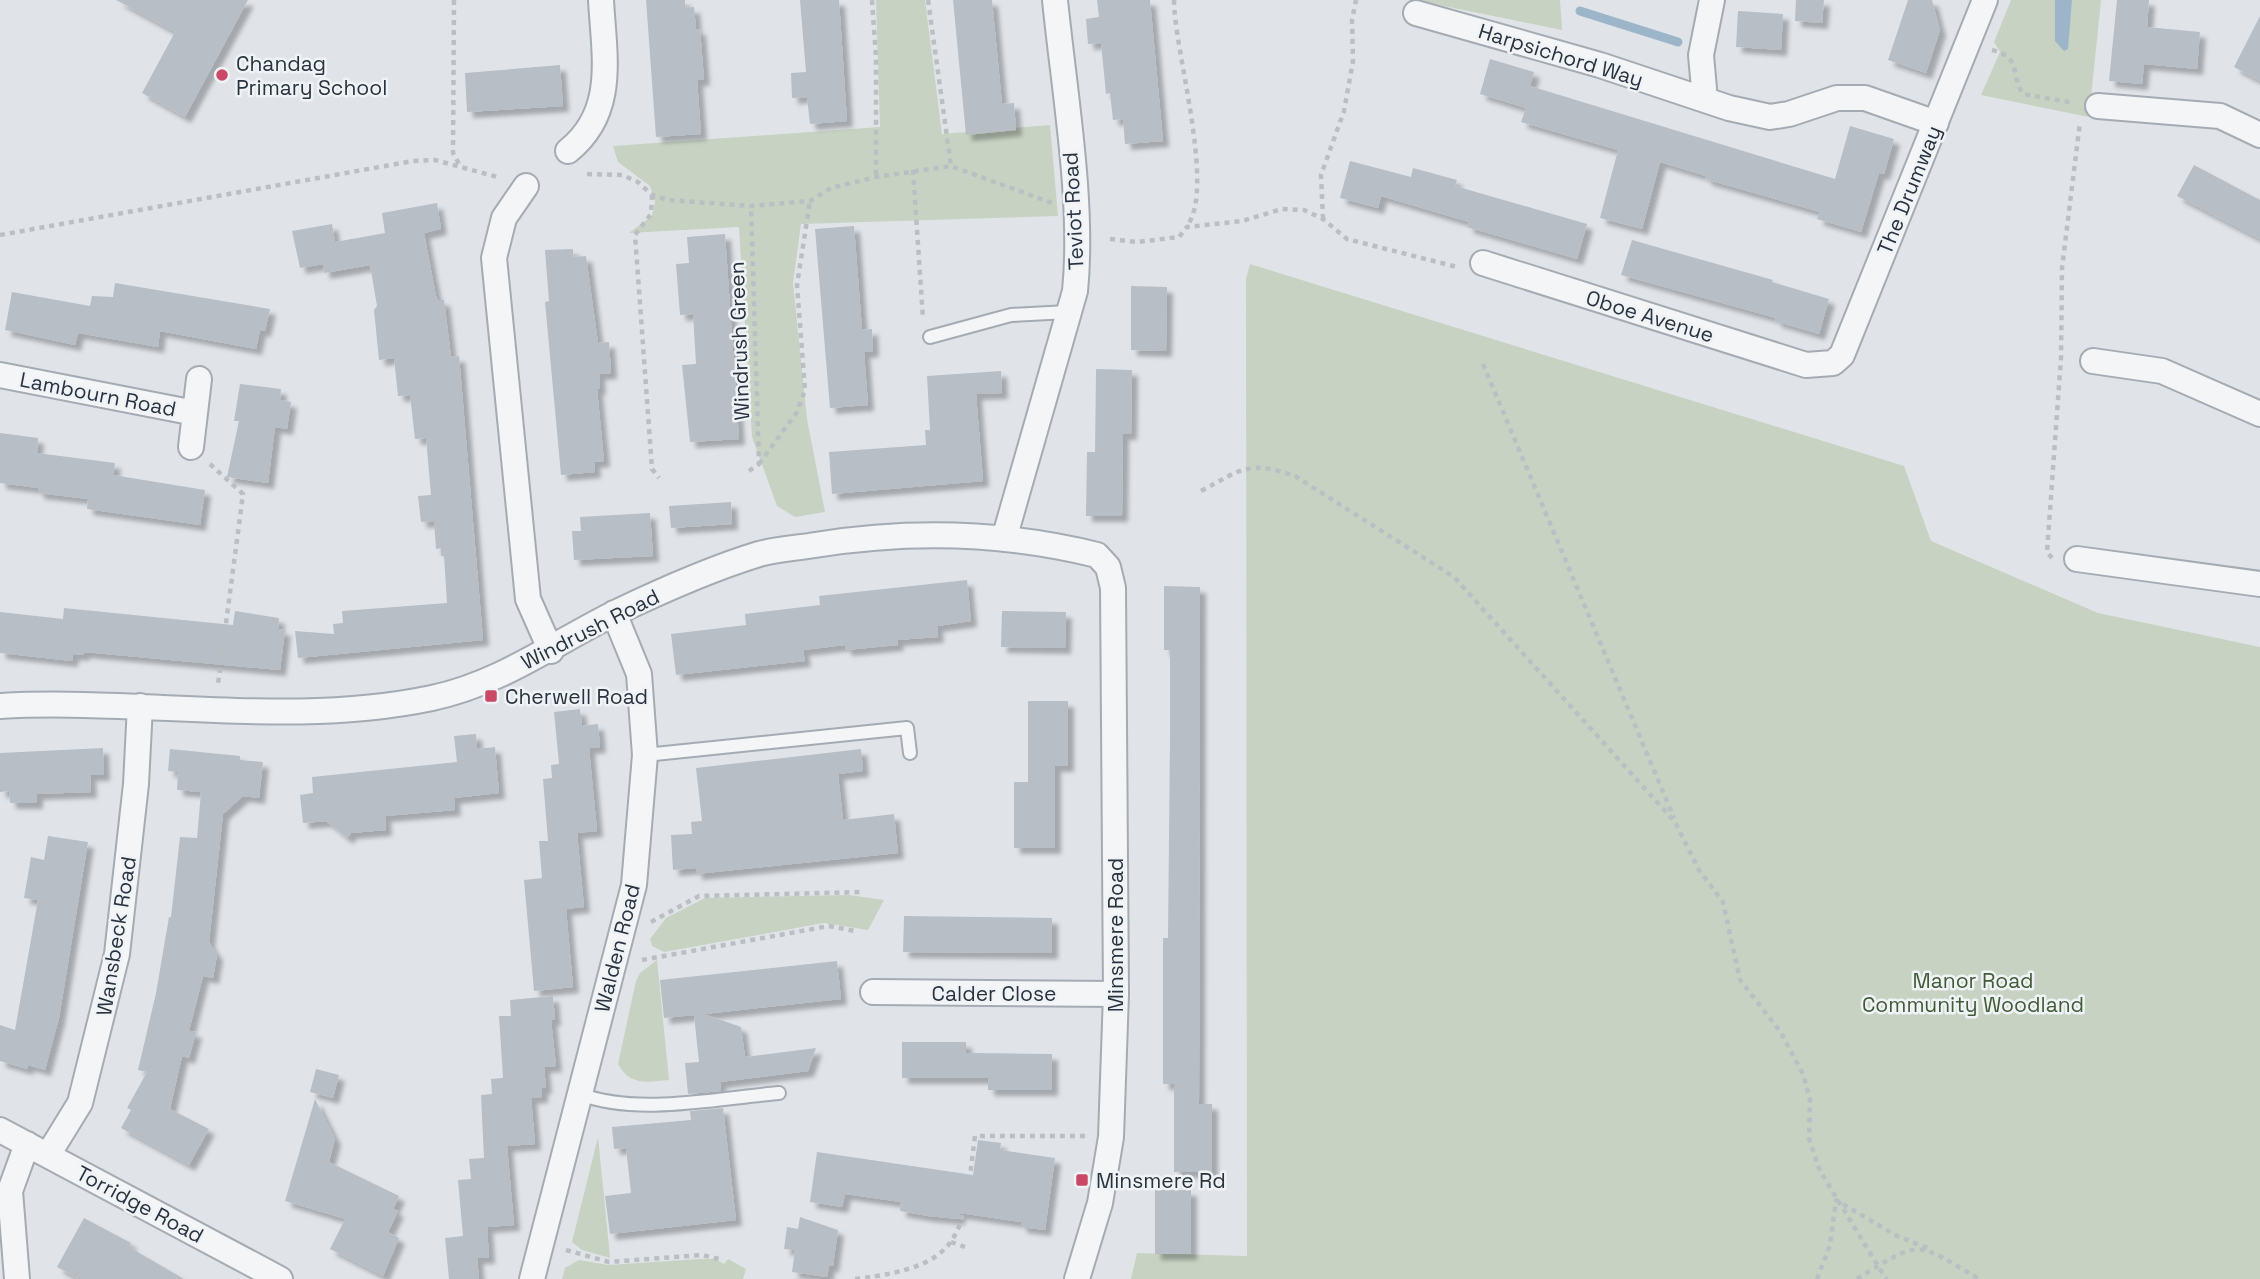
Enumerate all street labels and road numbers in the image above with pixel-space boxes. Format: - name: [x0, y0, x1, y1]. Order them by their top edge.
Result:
- street label: Harpsichord Way: [1475, 17, 1647, 93]
- street label: The Drumway: [1871, 121, 1947, 259]
- street label: Teviot Road: [1056, 151, 1090, 271]
- street label: Windrush Green: [723, 261, 755, 421]
- street label: Oboe Avenue: [1583, 284, 1717, 348]
- street label: Lambourn Road: [18, 366, 178, 422]
- street label: Windrush Road: [516, 583, 664, 675]
- street label: Wansbeck Road: [90, 854, 142, 1018]
- street label: Minsmere Road: [1102, 858, 1129, 1012]
- street label: Walden Road: [588, 881, 646, 1015]
- street label: Calder Close: [931, 980, 1057, 1007]
- street label: Torridge Road: [72, 1159, 208, 1249]

